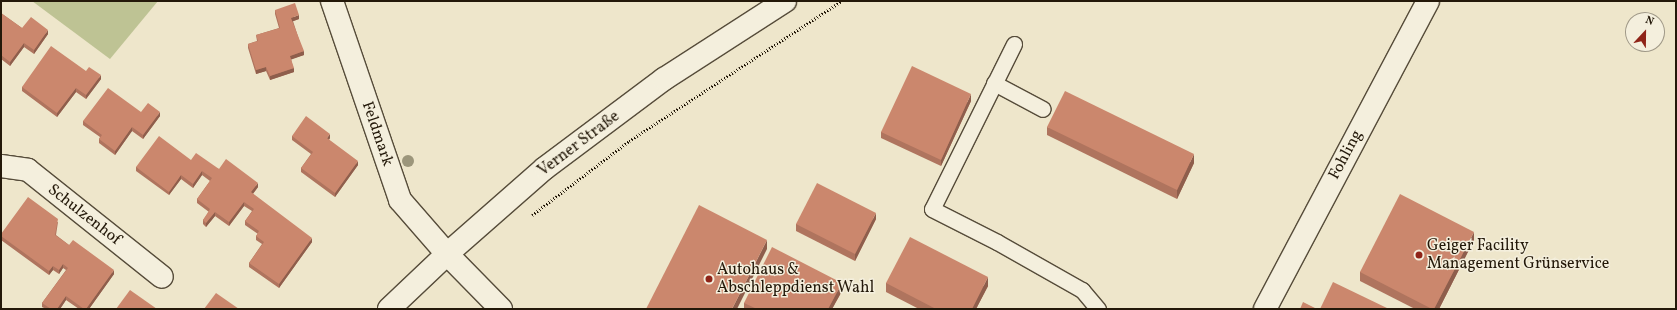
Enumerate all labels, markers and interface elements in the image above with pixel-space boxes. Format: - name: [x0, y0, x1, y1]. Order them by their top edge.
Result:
- north arrow: [1625, 12, 1665, 52]
- text: N: [1643, 13, 1656, 30]
- street label: Feldmark: [357, 99, 397, 169]
- street label: Verner Straße: [534, 107, 624, 181]
- street label: Fohling: [1325, 127, 1367, 183]
- street label: Schulzenhof: [44, 180, 124, 250]
- place label: Geiger Facility Management Grünservice: [1427, 236, 1609, 274]
- marker: Geiger Facility Management Grünservice: [1414, 250, 1424, 260]
- place label: Autohaus & Abschleppdienst Wahl: [717, 260, 875, 298]
- marker: Autohaus & Abschleppdienst Wahl: [704, 274, 714, 284]

